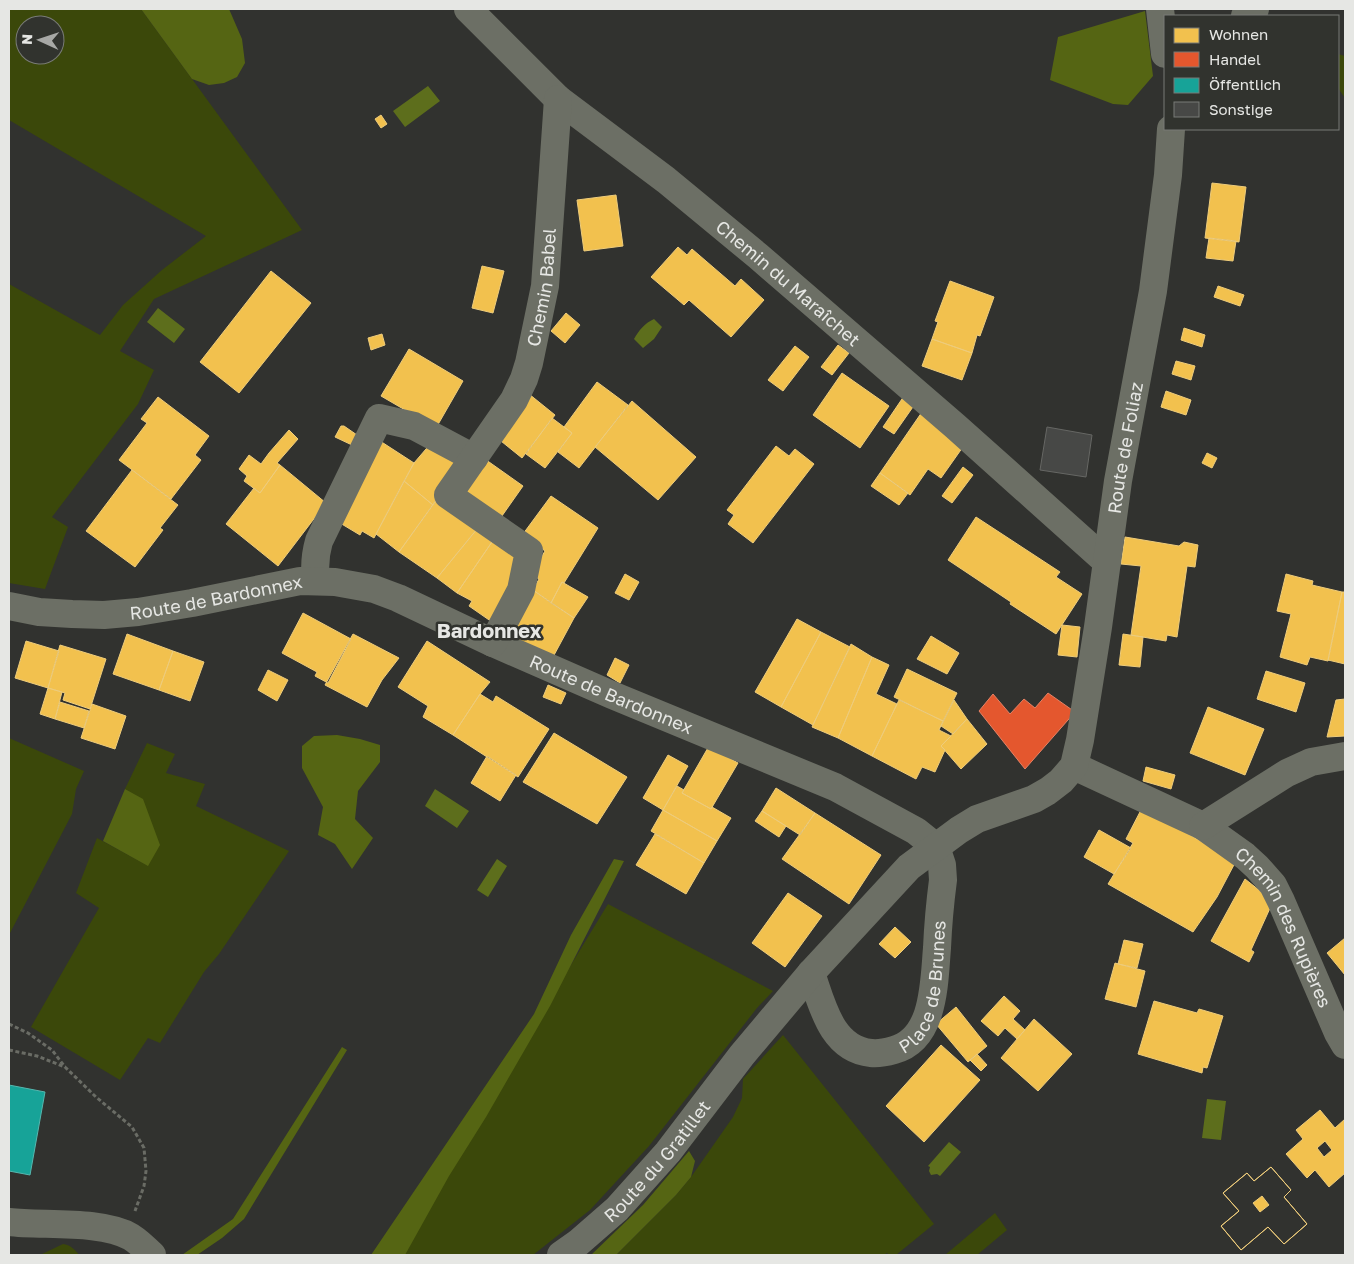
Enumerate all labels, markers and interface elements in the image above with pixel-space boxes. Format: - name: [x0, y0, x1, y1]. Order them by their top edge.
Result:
- north arrow: [15, 15, 65, 65]
- legend: [1164, 15, 1339, 130]
- text: Wohnen: [1209, 25, 1268, 43]
- text: N: [18, 34, 35, 45]
- text: Handel: [1209, 50, 1261, 68]
- text: Öffentlich: [1209, 75, 1281, 93]
- text: Sonstige: [1209, 100, 1273, 118]
- street label: Chemin du Maraîchet: [712, 215, 865, 350]
- street label: Chemin Babel: [522, 227, 560, 348]
- street label: Route de Foliaz: [1103, 380, 1147, 515]
- street label: Route de Bardonnex: [129, 570, 304, 624]
- district label: Bardonnex: [437, 618, 542, 642]
- street label: Route de Bardonnex: [526, 649, 696, 738]
- street label: Chemin des Rupières: [1232, 842, 1337, 1011]
- street label: Place de Brunes: [895, 920, 950, 1058]
- street label: Route du Gratillet: [599, 1096, 715, 1227]

